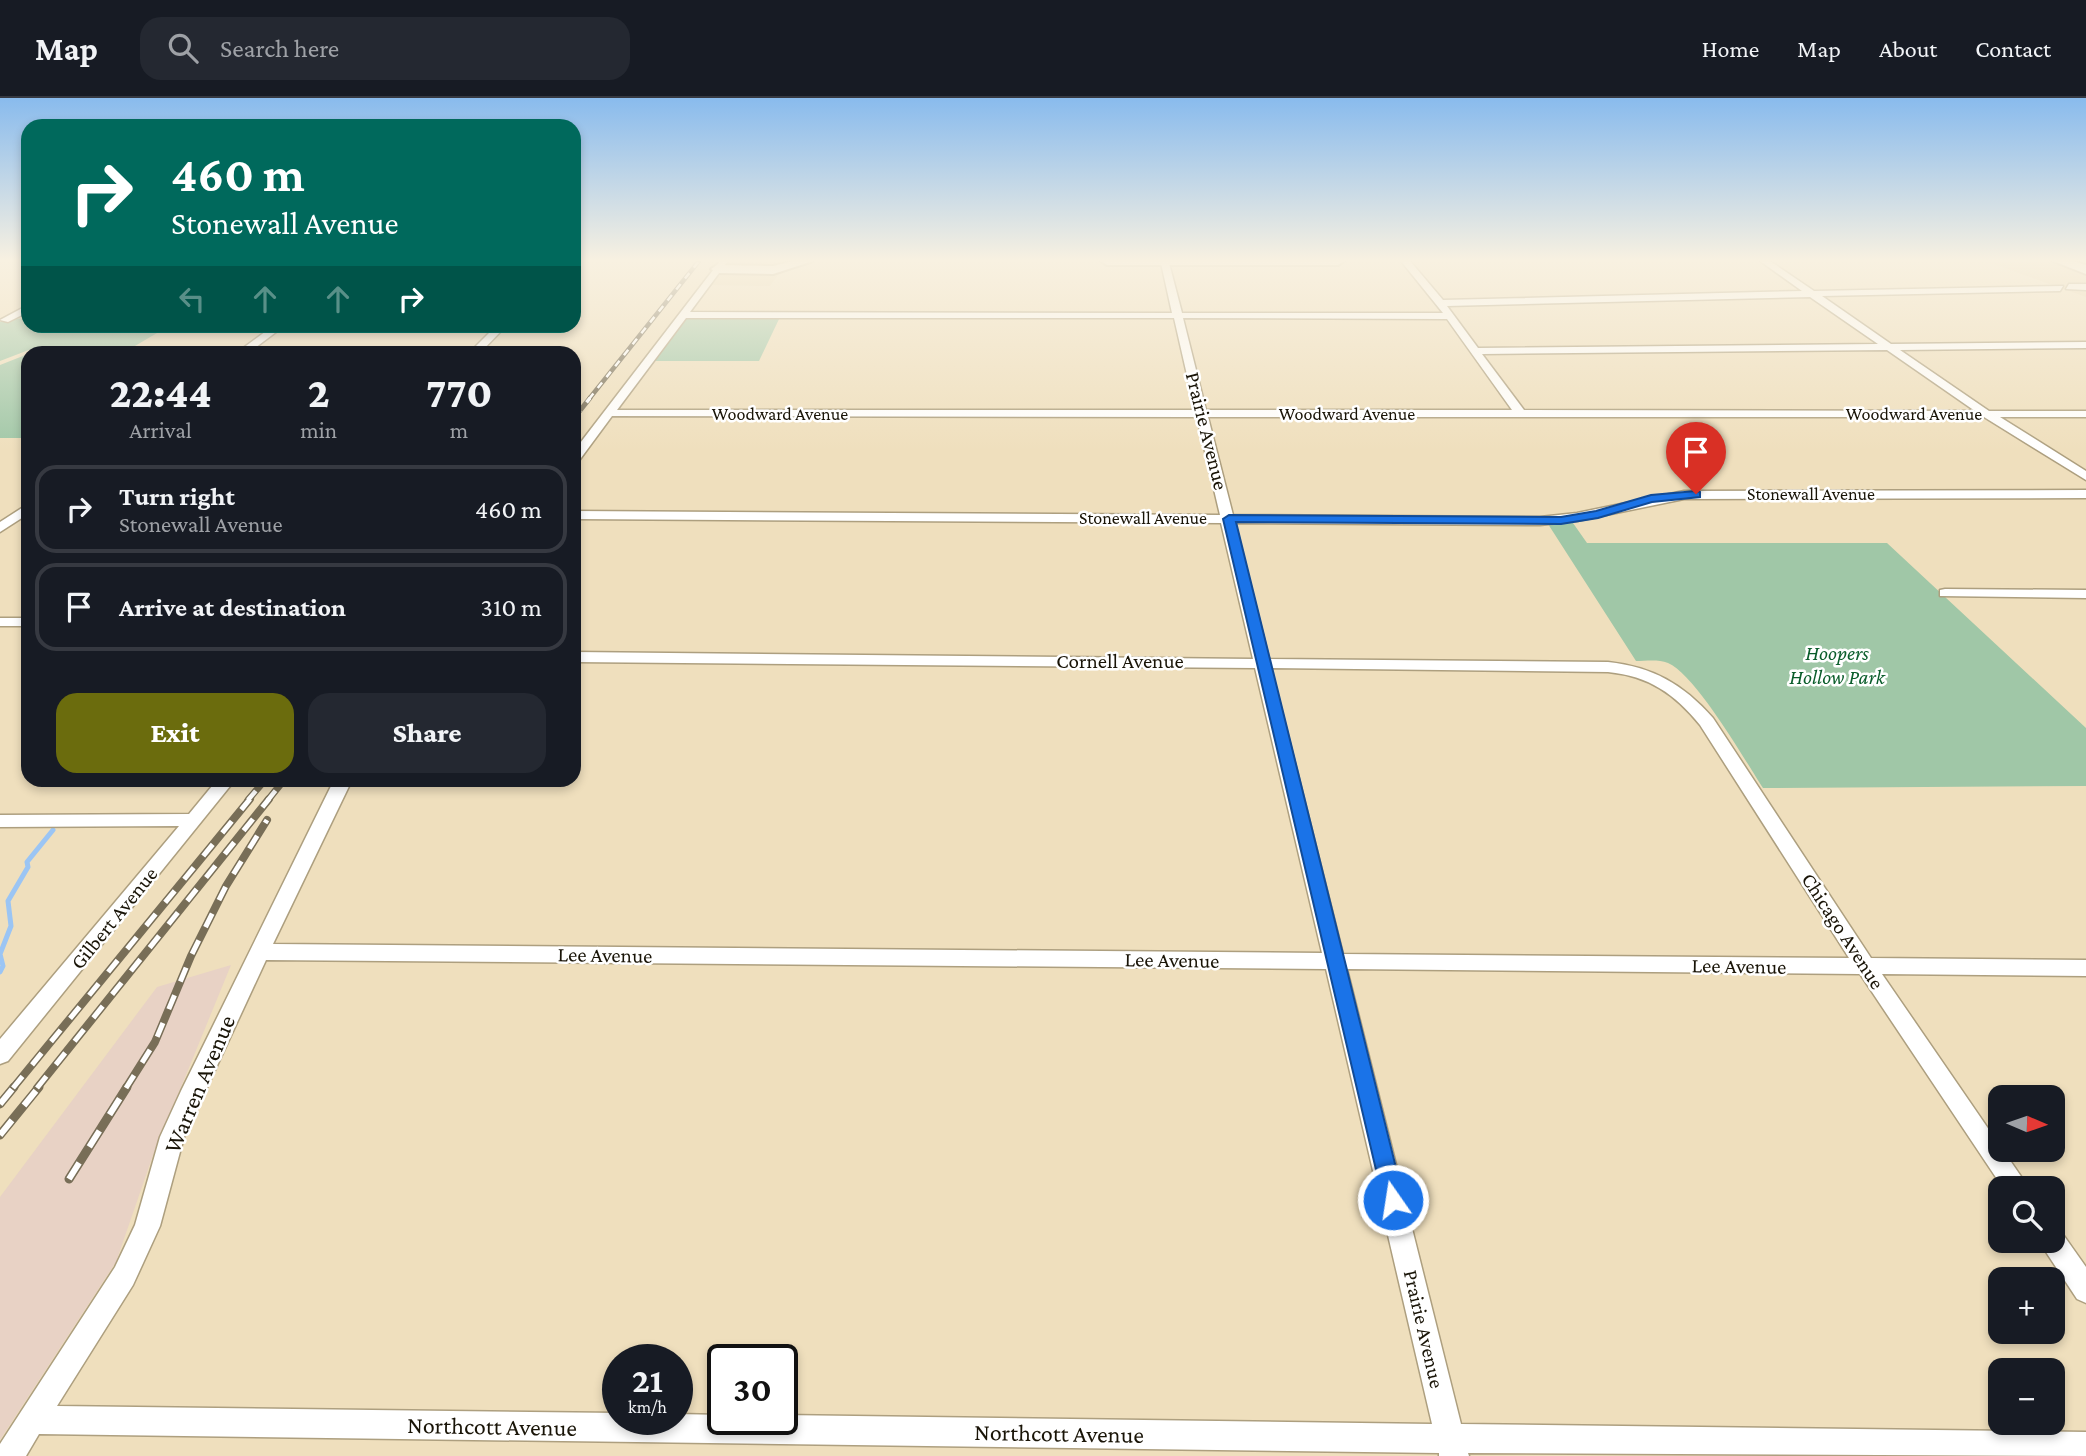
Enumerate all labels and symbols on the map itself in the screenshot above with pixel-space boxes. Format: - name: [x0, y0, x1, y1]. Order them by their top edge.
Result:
- street label: Prairie Avenue: [1181, 369, 1233, 493]
- street label: Woodward Avenue: [712, 404, 848, 424]
- street label: Woodward Avenue: [1279, 404, 1415, 424]
- street label: Woodward Avenue: [1846, 404, 1982, 424]
- pin: [1666, 422, 1726, 494]
- street label: Stonewall Avenue: [1747, 484, 1875, 504]
- street label: Stonewall Avenue: [1079, 508, 1207, 528]
- park label: Hoopers Hollow Park: [1789, 641, 1886, 689]
- street label: Cornell Avenue: [1056, 649, 1184, 673]
- street label: Gilbert Avenue: [65, 862, 163, 974]
- street label: Chicago Avenue: [1796, 868, 1890, 994]
- street label: Lee Avenue: [557, 942, 653, 968]
- street label: Lee Avenue: [1124, 947, 1220, 973]
- street label: Lee Avenue: [1691, 953, 1787, 979]
- street label: Warren Avenue: [158, 1011, 240, 1157]
- north arrow: [1988, 1085, 2065, 1162]
- position arrow: [1356, 1163, 1430, 1237]
- street label: Prairie Avenue: [1399, 1267, 1449, 1391]
- speed limit sign: 30: [707, 1344, 798, 1435]
- street label: Northcott Avenue: [407, 1411, 577, 1441]
- street label: Northcott Avenue: [974, 1418, 1144, 1448]

